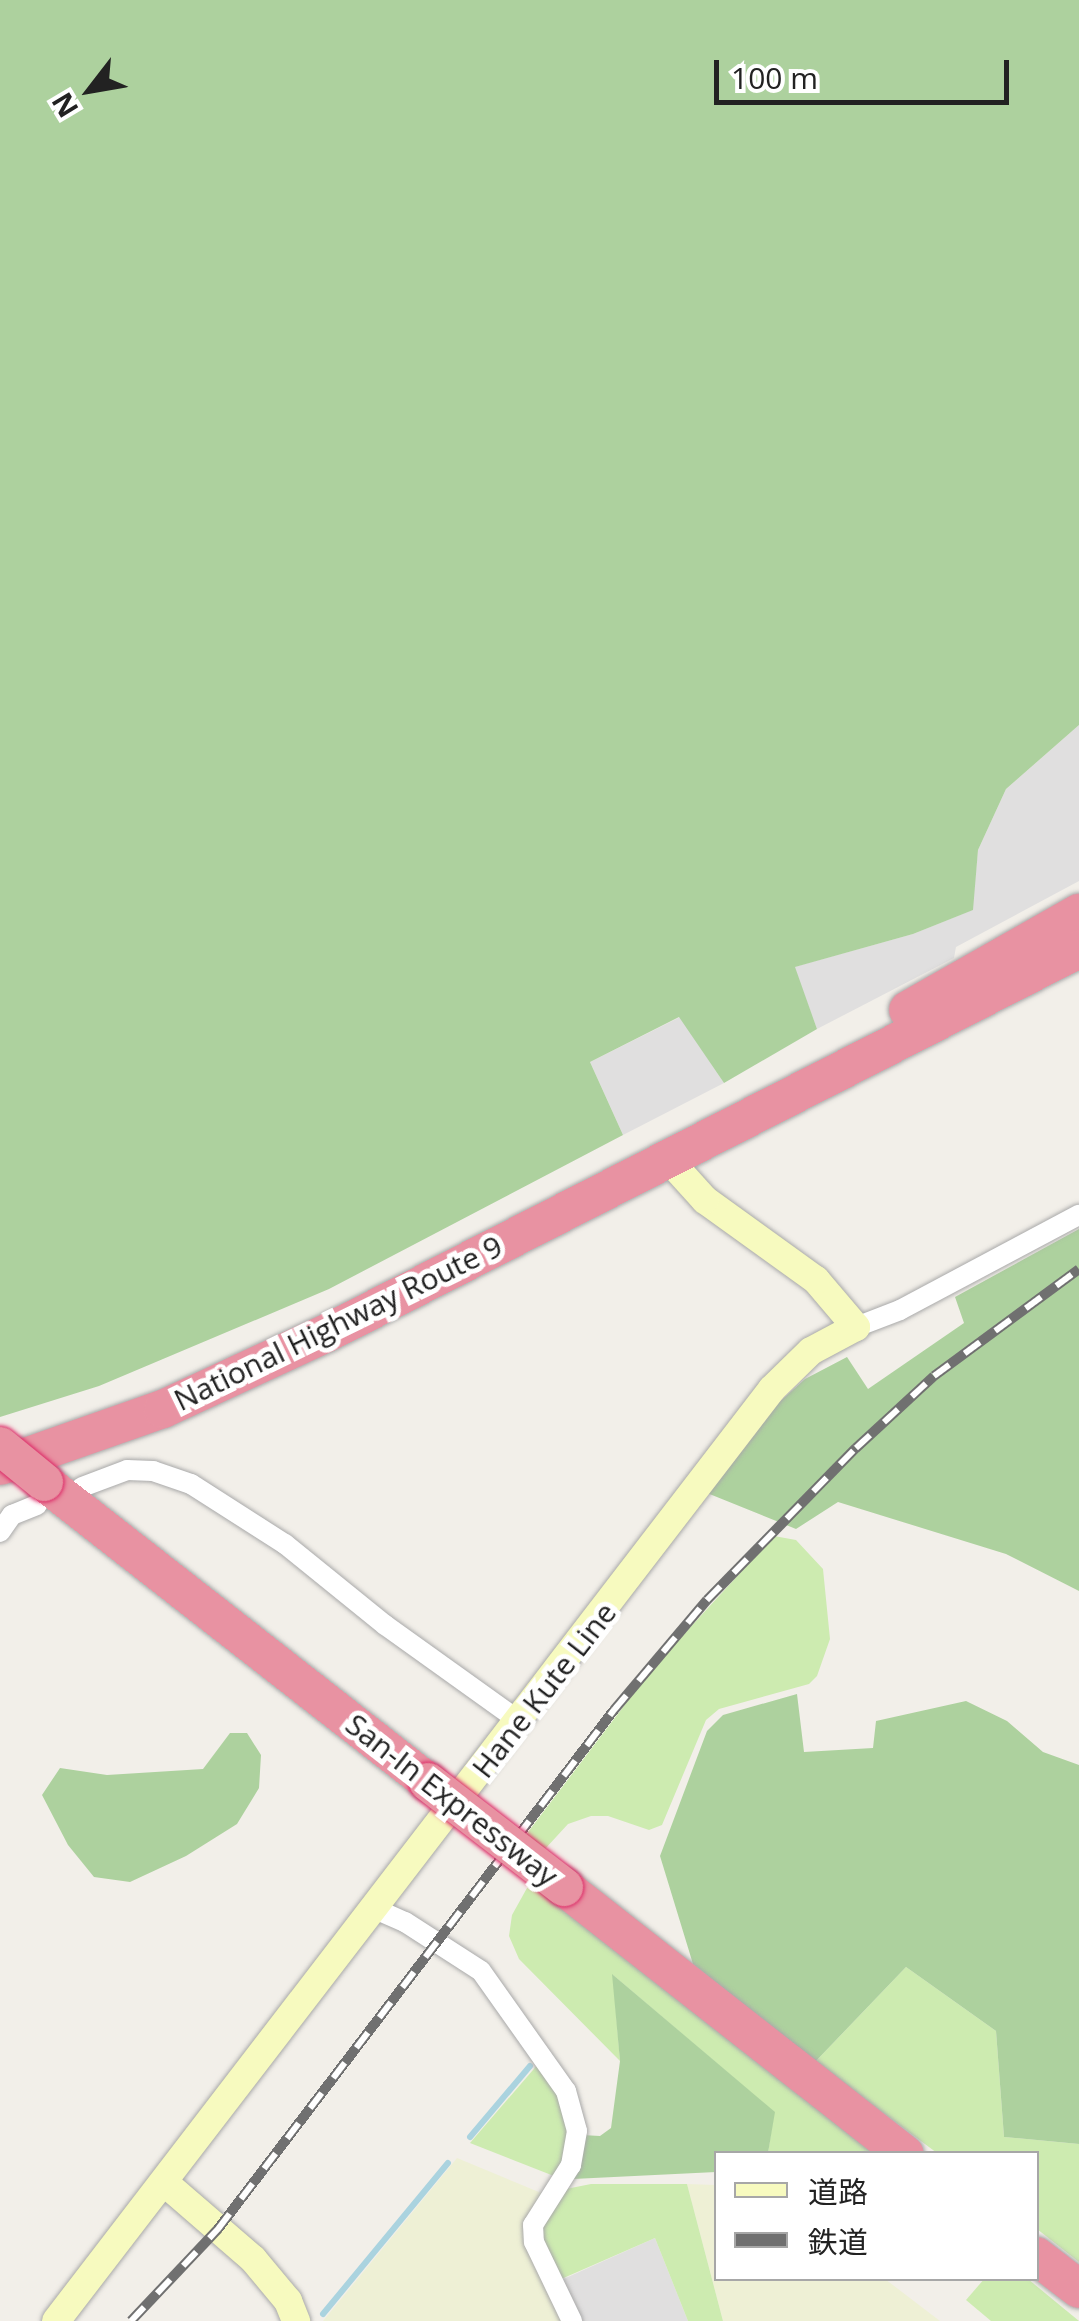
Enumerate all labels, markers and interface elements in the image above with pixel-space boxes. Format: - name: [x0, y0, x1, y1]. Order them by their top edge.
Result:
- north arrow: [40, 40, 140, 140]
- scale bar: [719, 40, 1014, 102]
- text: 100 m: [731, 57, 818, 98]
- text: N: [42, 86, 86, 125]
- street label: National Highway Route 9: [168, 1228, 508, 1418]
- street label: Hane Kute Line: [464, 1595, 624, 1785]
- street label: San-In Expressway: [339, 1706, 565, 1894]
- legend: [714, 2151, 1039, 2281]
- text: 道路: [808, 2171, 868, 2212]
- text: 鉄道: [808, 2221, 868, 2262]

